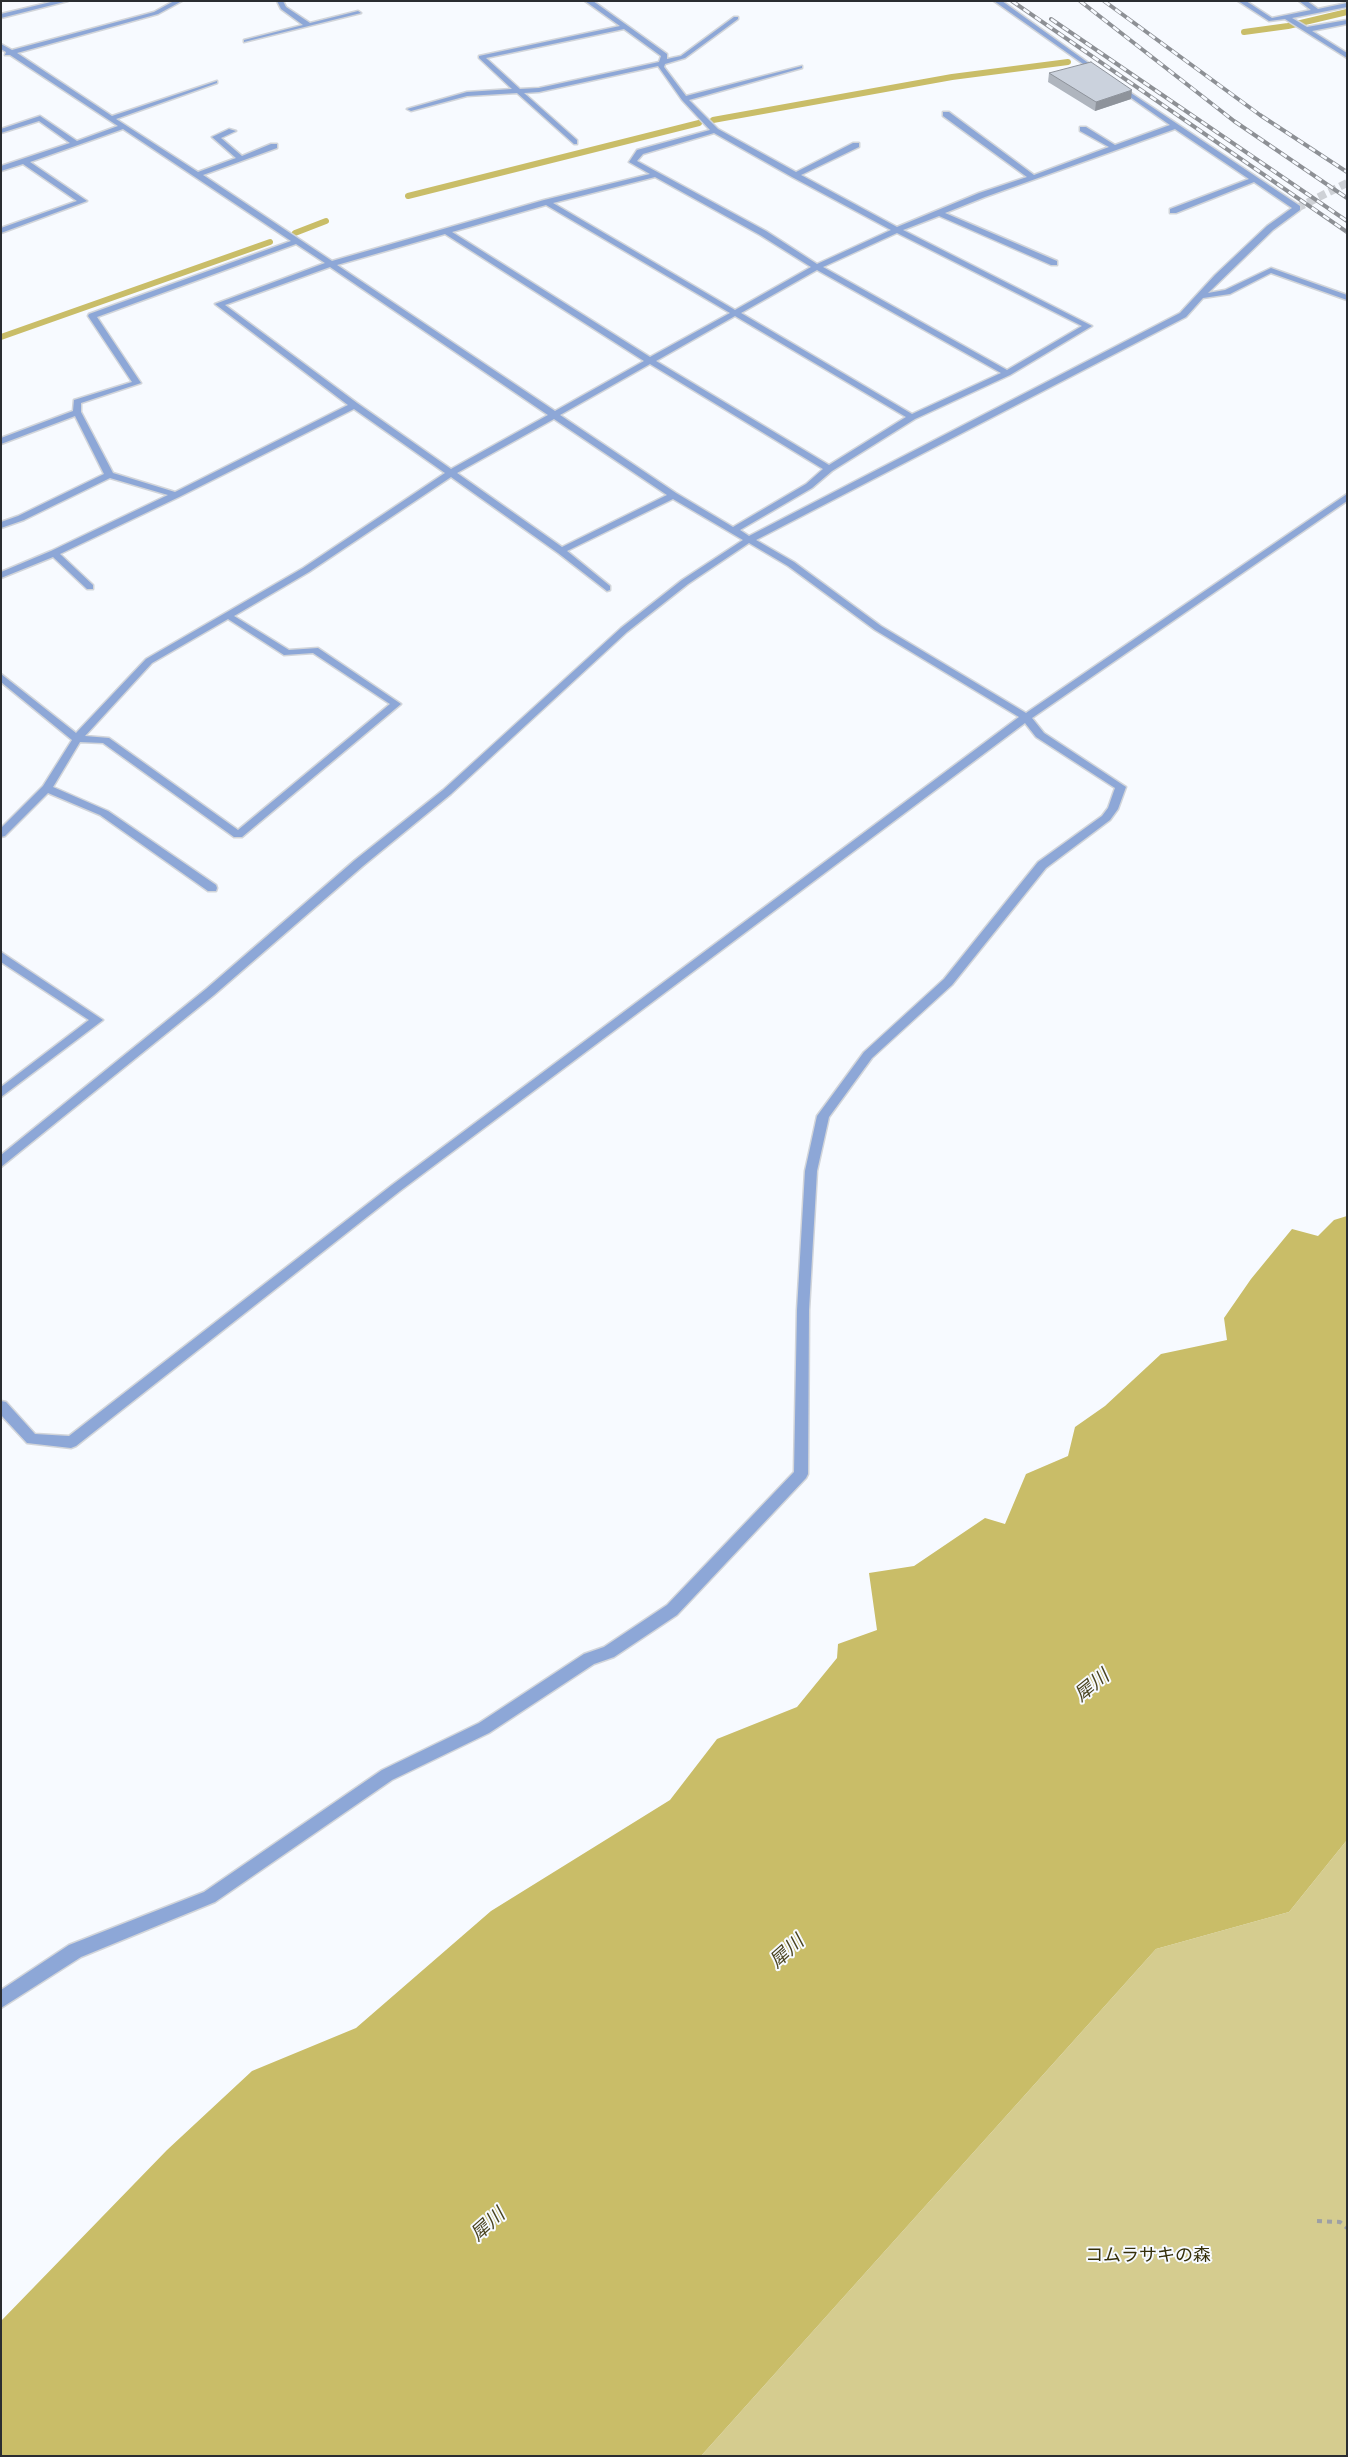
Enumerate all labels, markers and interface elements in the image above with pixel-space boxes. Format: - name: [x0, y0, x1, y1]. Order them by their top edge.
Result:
- water label: 犀川: [1070, 1665, 1114, 1707]
- water label: 犀川: [765, 1931, 809, 1973]
- water label: 犀川: [466, 2204, 510, 2246]
- park label: コムラサキの森: [1085, 2245, 1211, 2267]

